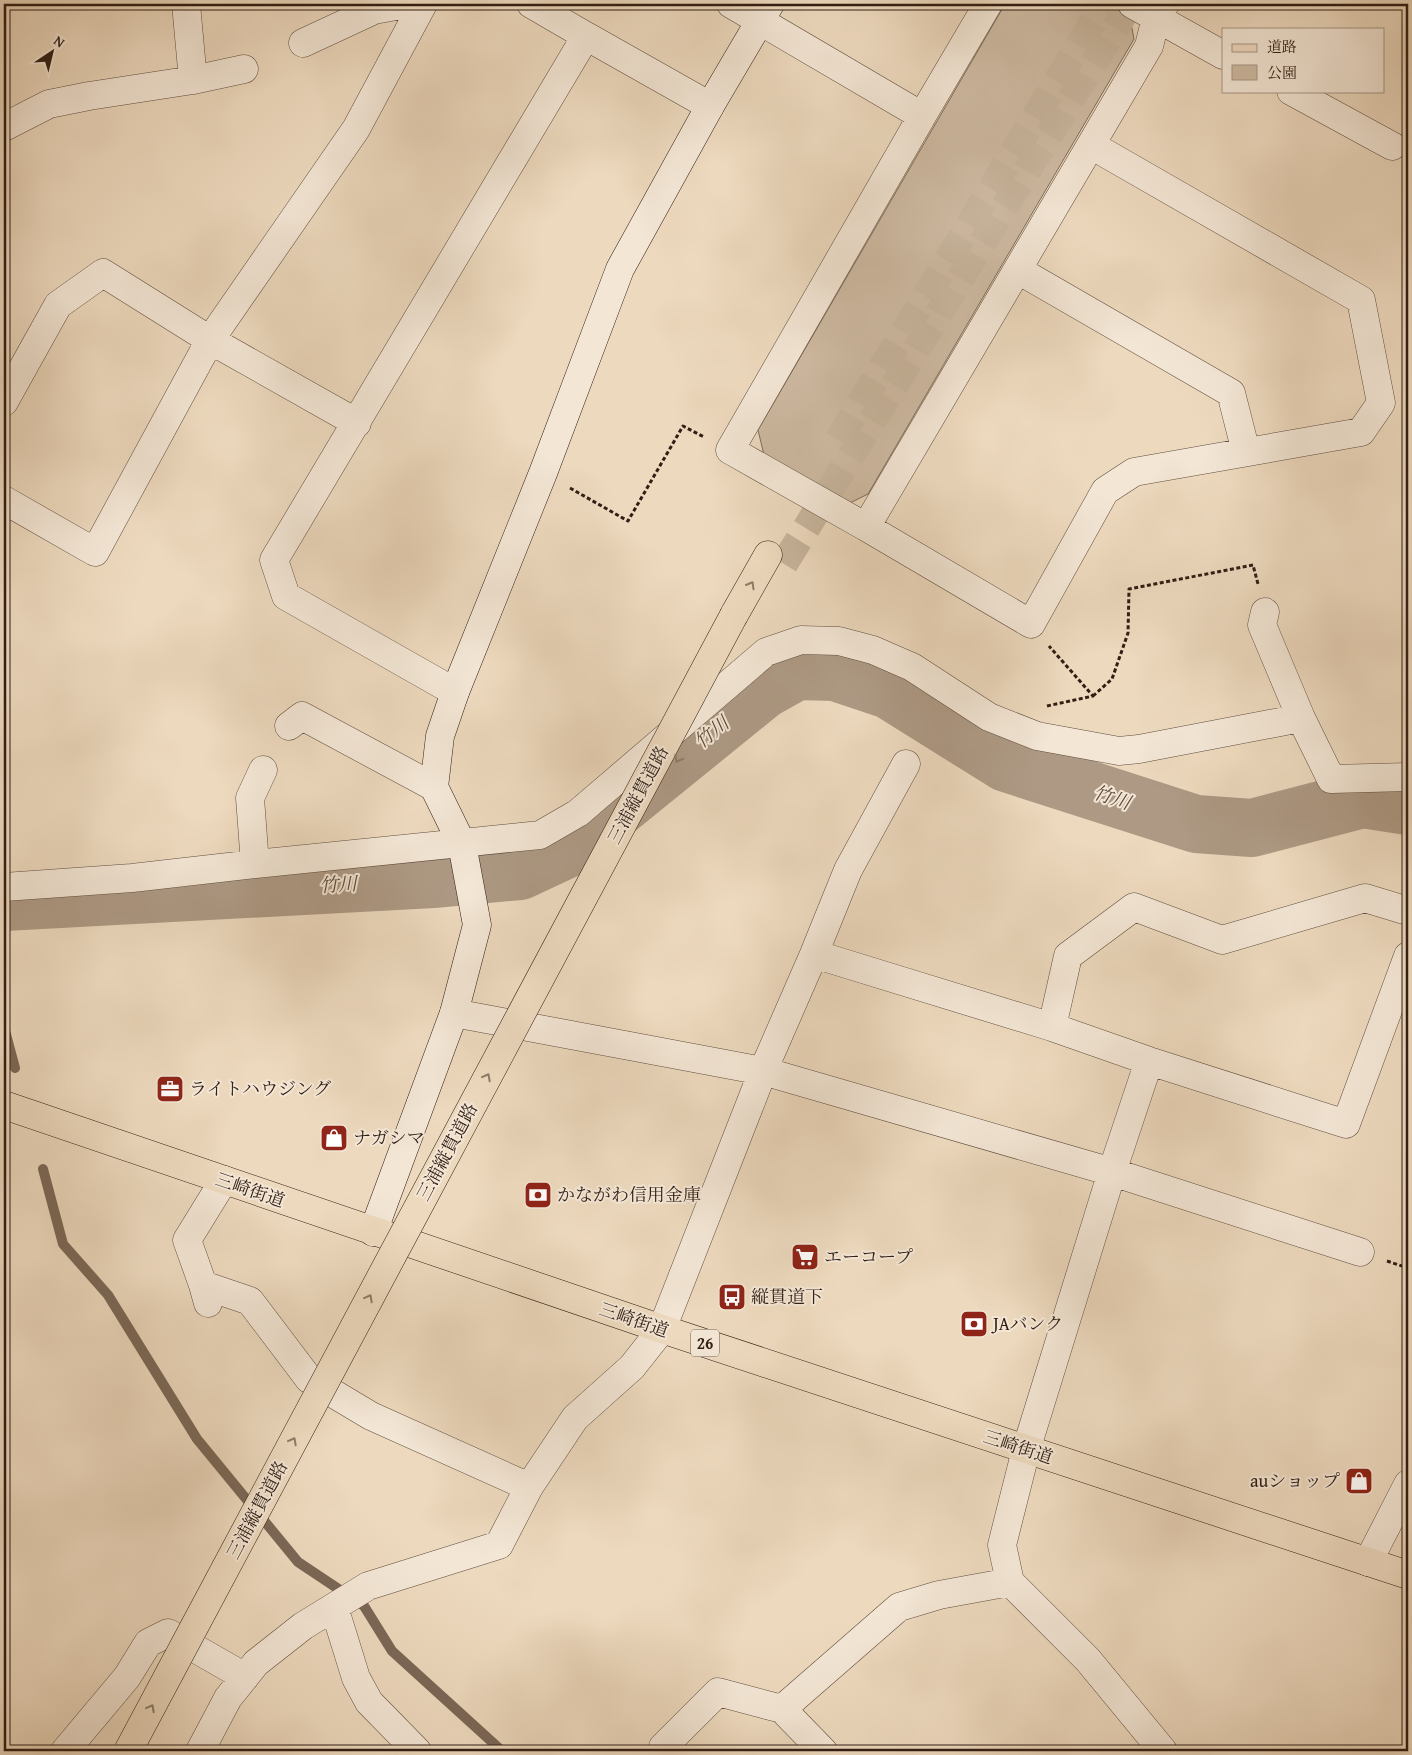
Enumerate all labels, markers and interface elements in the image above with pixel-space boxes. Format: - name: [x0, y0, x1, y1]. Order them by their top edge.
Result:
- north arrow: [28, 28, 78, 78]
- legend: [1222, 28, 1384, 92]
- text: N: [50, 30, 70, 53]
- text: 道路: [1267, 36, 1297, 57]
- text: 公園: [1267, 62, 1297, 83]
- one-way arrow: [745, 581, 755, 590]
- water label: 竹川: [687, 708, 736, 755]
- street label: 三浦縦貫道路: [600, 741, 675, 849]
- one-way arrow: [674, 754, 684, 763]
- water label: 竹川: [1090, 778, 1136, 817]
- water label: 竹川: [318, 869, 360, 899]
- one-way arrow: [481, 1073, 491, 1082]
- office icon: ライトハウジング: [155, 1074, 185, 1104]
- place label: ライトハウジング: [189, 1075, 331, 1102]
- street label: 三浦縦貫道路: [409, 1098, 484, 1206]
- shop icon: ナガシマ: [319, 1123, 349, 1153]
- place label: ナガシマ: [353, 1124, 425, 1151]
- street label: 三崎街道: [212, 1165, 289, 1214]
- bank icon: かながわ信用金庫: [523, 1180, 553, 1210]
- place label: かながわ信用金庫: [557, 1181, 701, 1208]
- supermarket icon: エーコープ: [790, 1242, 820, 1272]
- place label: エーコープ: [824, 1243, 913, 1270]
- bus stop icon: 縦貫道下: [717, 1282, 747, 1312]
- place label: 縦貫道下: [751, 1283, 823, 1310]
- one-way arrow: [363, 1294, 373, 1303]
- street label: 三崎街道: [596, 1295, 673, 1344]
- bank icon: JAバンク: [959, 1309, 989, 1339]
- place label: JAバンク: [991, 1310, 1063, 1337]
- road number: 26: [691, 1330, 719, 1356]
- street label: 三崎街道: [980, 1423, 1057, 1470]
- one-way arrow: [287, 1437, 297, 1446]
- street label: 三浦縦貫道路: [219, 1456, 294, 1564]
- shop icon: auショップ: [1344, 1466, 1374, 1496]
- place label: auショップ: [1250, 1467, 1340, 1494]
- one-way arrow: [145, 1704, 155, 1713]

